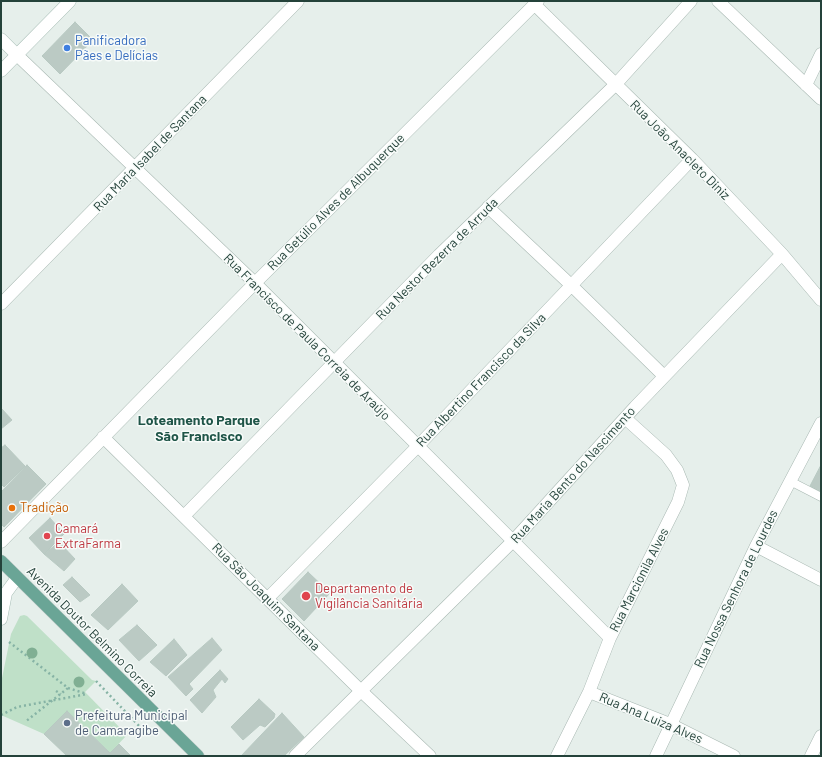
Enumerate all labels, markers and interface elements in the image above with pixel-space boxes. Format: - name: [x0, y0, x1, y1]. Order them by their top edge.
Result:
- place label: Panificadora Pães e Delícias: [75, 33, 158, 64]
- marker: Panificadora Pães e Delícias: [62, 43, 72, 53]
- street label: Rua Maria Isabel de Santana: [90, 91, 210, 215]
- street label: Rua João Anacleto Diniz: [627, 97, 733, 203]
- street label: Rua Getúlio Alves de Albuquerque: [264, 130, 408, 274]
- street label: Rua Nestor Bezerra de Arruda: [373, 195, 501, 323]
- street label: Rua Francisco de Paula Correia de Araújo: [220, 250, 394, 424]
- street label: Rua Albertino Francisco da Silva: [413, 310, 549, 450]
- street label: Rua Maria Bento do Nascimento: [507, 403, 639, 547]
- district label: Loteamento Parque São Francisco: [138, 412, 260, 444]
- place label: Tradição: [20, 500, 69, 516]
- marker: Tradição: [7, 503, 17, 513]
- street label: Rua Nossa Senhora de Lourdes: [691, 507, 781, 671]
- place label: Camará ExtraFarma: [55, 521, 121, 552]
- street label: Rua Marcionila Alves: [606, 525, 672, 635]
- marker: Camará ExtraFarma: [42, 531, 52, 541]
- street label: Rua São Joaquim Santana: [209, 540, 323, 654]
- street label: Avenida Doutor Belmino Correia: [24, 564, 160, 700]
- place label: Departamento de Vigilância Sanitária: [315, 581, 423, 612]
- marker: Departamento de Vigilância Sanitária: [300, 590, 312, 602]
- street label: Rua Ana Luiza Alves: [597, 689, 705, 747]
- place label: Prefeitura Municipal de Camaragibe: [75, 708, 188, 739]
- marker: Prefeitura Municipal de Camaragibe: [62, 718, 72, 728]

